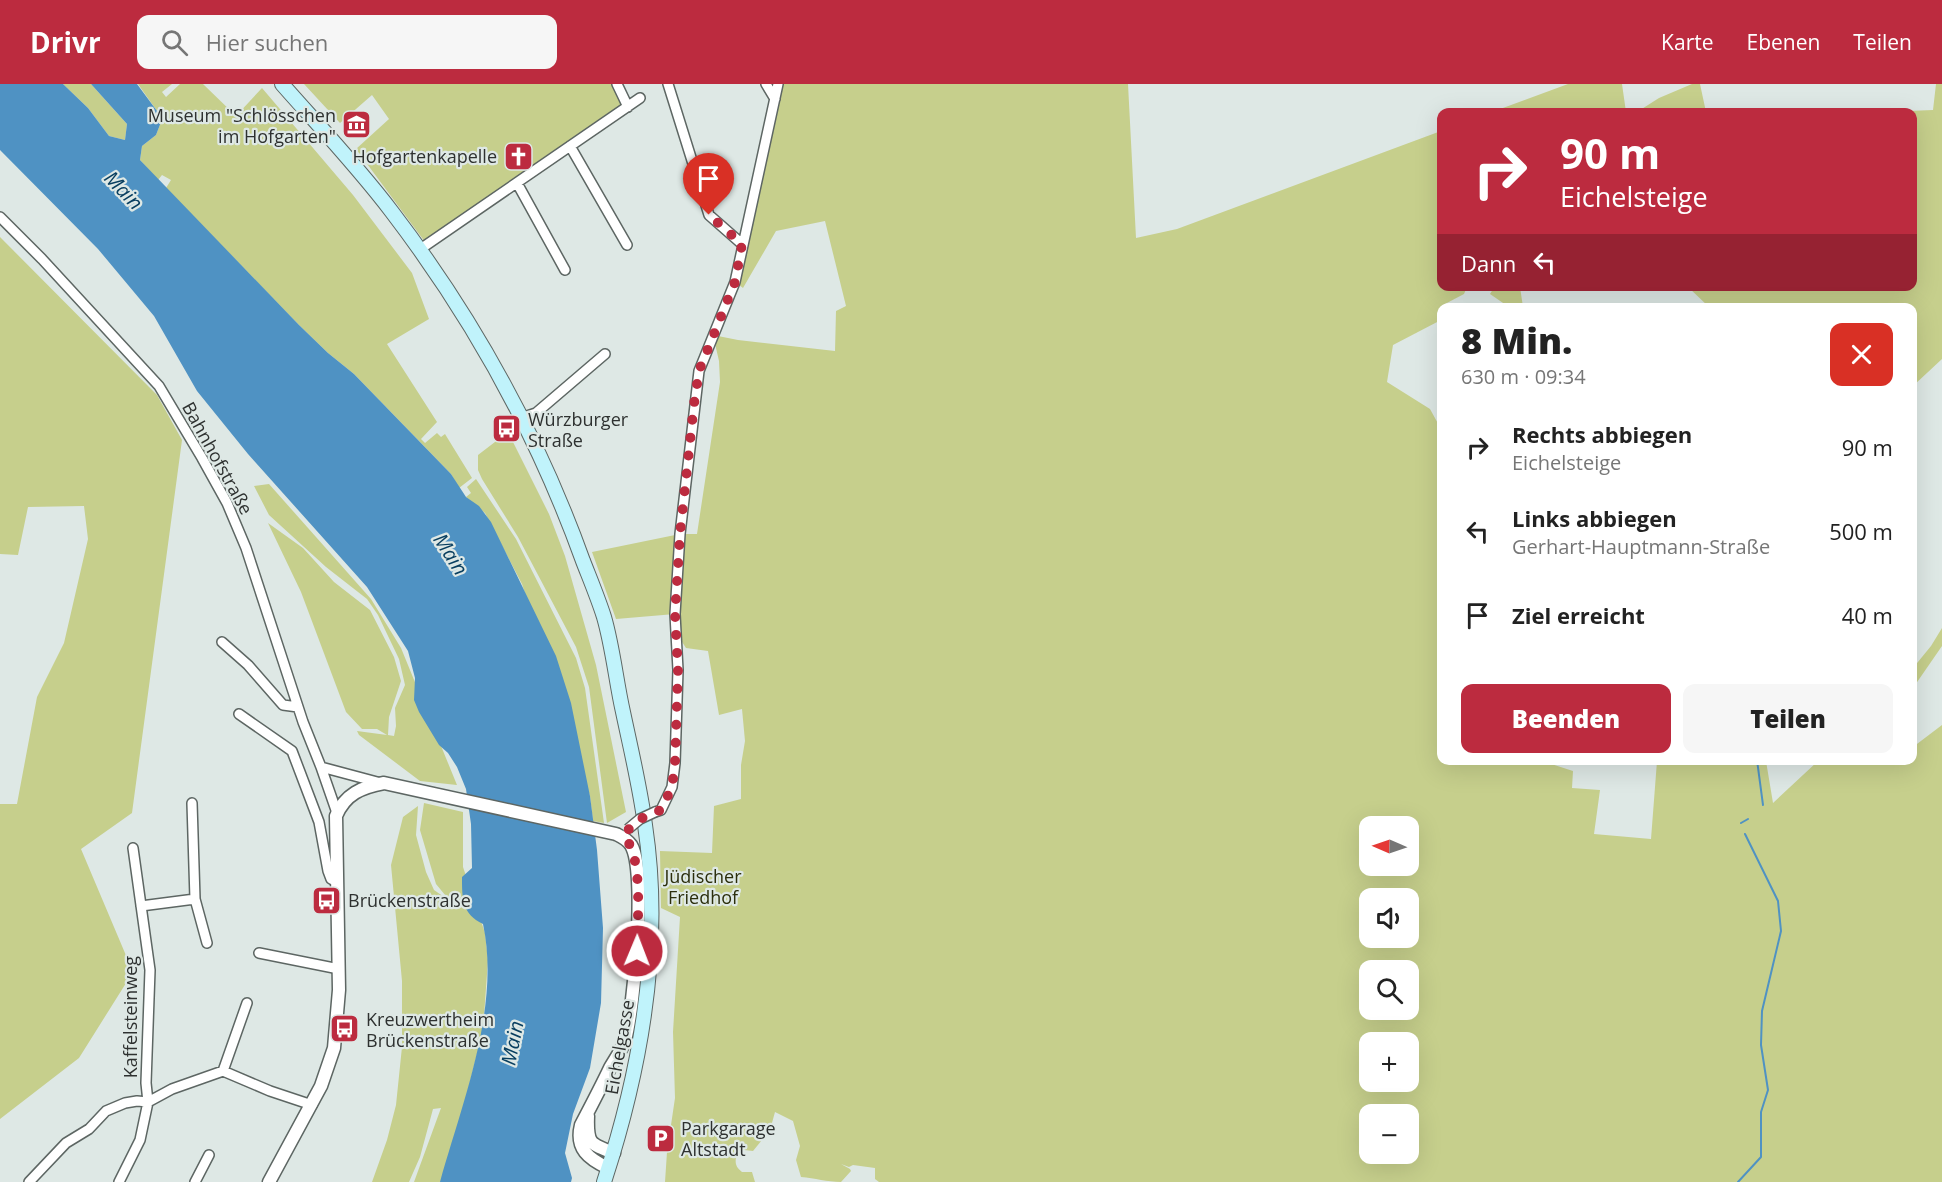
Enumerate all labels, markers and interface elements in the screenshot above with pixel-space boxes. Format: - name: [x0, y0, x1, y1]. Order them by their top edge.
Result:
- search box: [137, 15, 557, 69]
- text: Drivr: [30, 23, 101, 61]
- icon: search: [158, 26, 191, 59]
- text: Hier suchen: [206, 27, 328, 57]
- text: Karte: [1661, 28, 1714, 56]
- text: Ebenen: [1747, 28, 1820, 56]
- text: Teilen: [1853, 28, 1912, 56]
- place label: Museum "Schlösschen im Hofgarten": [148, 103, 336, 148]
- museum icon: Museum "Schlösschen im Hofgarten": [341, 109, 373, 141]
- text: 90 m: [1560, 124, 1660, 181]
- icon: right: [1461, 132, 1539, 210]
- church icon: Hofgartenkapelle: [502, 140, 534, 172]
- place label: Hofgartenkapelle: [352, 144, 497, 168]
- pin: [683, 153, 734, 215]
- icon: arrive: [692, 162, 725, 195]
- water label: Main: [99, 165, 149, 215]
- text: Eichelsteige: [1560, 178, 1708, 215]
- icon: left: [1528, 246, 1561, 279]
- text: Dann: [1461, 248, 1516, 278]
- text: 8 Min.: [1461, 316, 1572, 365]
- button: close: [1830, 323, 1893, 386]
- text: 630 m · 09:34: [1461, 363, 1586, 390]
- street label: Bahnhofstraße: [177, 397, 259, 519]
- place label: Würzburger Straße: [528, 407, 629, 452]
- bus stop icon: Würzburger Straße: [491, 413, 523, 445]
- text: Rechts abbiegen: [1512, 419, 1692, 449]
- icon: right: [1461, 431, 1494, 464]
- text: 90 m: [1842, 432, 1893, 462]
- text: Eichelsteige: [1512, 449, 1621, 476]
- text: Links abbiegen: [1512, 503, 1677, 533]
- icon: left: [1461, 515, 1494, 548]
- text: 500 m: [1829, 516, 1893, 546]
- water label: Main: [428, 528, 474, 580]
- text: Gerhart-Hauptmann-Straße: [1512, 533, 1770, 560]
- icon: arrive: [1461, 599, 1494, 632]
- text: Ziel erreicht: [1512, 600, 1645, 630]
- text: 40 m: [1842, 600, 1893, 630]
- button: Beenden: [1461, 684, 1671, 753]
- button: Teilen: [1683, 684, 1893, 753]
- north arrow: [1359, 816, 1419, 876]
- map controls: [1359, 816, 1419, 1164]
- park label: Jüdischer Friedhof: [662, 864, 742, 909]
- bus stop icon: Brückenstraße: [311, 884, 343, 916]
- place label: Brückenstraße: [348, 888, 471, 912]
- button: sound: [1359, 888, 1419, 948]
- position arrow: [605, 919, 669, 983]
- street label: Kaffelsteinweg: [118, 956, 142, 1078]
- button: search: [1359, 960, 1419, 1020]
- street label: Eichelgasse: [599, 998, 639, 1096]
- place label: Kreuzwertheim Brückenstraße: [366, 1007, 494, 1052]
- bus stop icon: Kreuzwertheim Brückenstraße: [329, 1013, 361, 1045]
- water label: Main: [494, 1019, 530, 1067]
- button: +: [1359, 1032, 1419, 1092]
- button: −: [1359, 1104, 1419, 1164]
- place label: Parkgarage Altstadt: [681, 1116, 776, 1161]
- parking icon: Parkgarage Altstadt: [644, 1122, 676, 1154]

